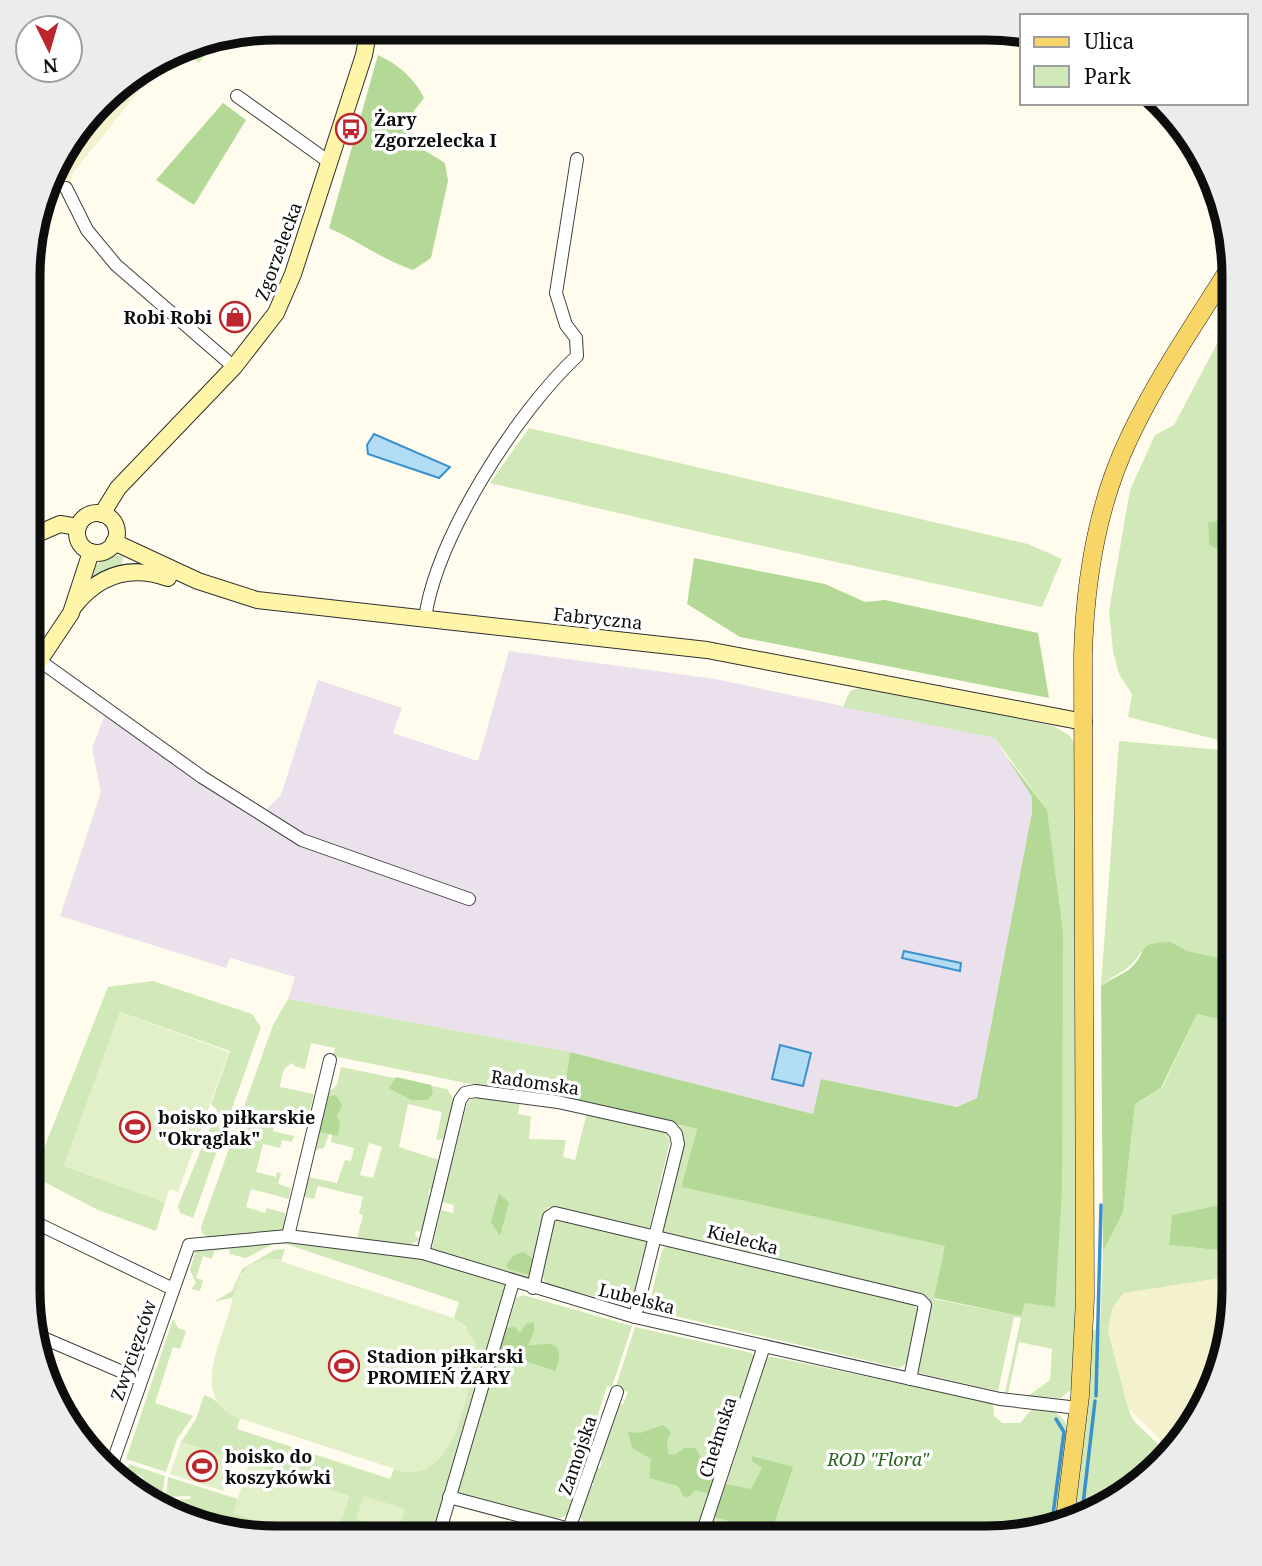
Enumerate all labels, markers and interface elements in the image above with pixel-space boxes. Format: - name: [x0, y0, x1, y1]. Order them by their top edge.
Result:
- north arrow: [14, 14, 84, 84]
- legend: [1020, 14, 1248, 105]
- text: Ulica: [1084, 27, 1134, 55]
- text: N: [42, 52, 59, 80]
- text: Park: [1084, 62, 1131, 90]
- place label: Żary Zgorzelecka I: [374, 107, 497, 152]
- bus stop icon: Żary Zgorzelecka I: [334, 112, 368, 146]
- street label: Zgorzelecka: [249, 199, 307, 303]
- shop icon: Robi Robi: [218, 300, 252, 334]
- place label: Robi Robi: [124, 305, 213, 329]
- street label: Fabryczna: [552, 601, 644, 635]
- street label: Radomska: [489, 1064, 581, 1100]
- place label: boisko piłkarskie "Okrąglak": [158, 1105, 315, 1150]
- sports icon: boisko piłkarskie "Okrąglak": [118, 1110, 152, 1144]
- street label: Kielecka: [705, 1219, 781, 1259]
- street label: Lubelska: [596, 1277, 678, 1319]
- street label: Zwycięzców: [105, 1296, 162, 1403]
- place label: Stadion piłkarski PROMIEŃ ŻARY: [367, 1344, 524, 1389]
- sports icon: Stadion piłkarski PROMIEŃ ŻARY: [327, 1349, 361, 1383]
- street label: Chełmska: [693, 1393, 741, 1481]
- street label: Zamojska: [552, 1412, 602, 1498]
- place label: boisko do koszykówki: [225, 1444, 332, 1489]
- park label: ROD "Flora": [826, 1447, 930, 1471]
- sports icon: boisko do koszykówki: [185, 1449, 219, 1483]

